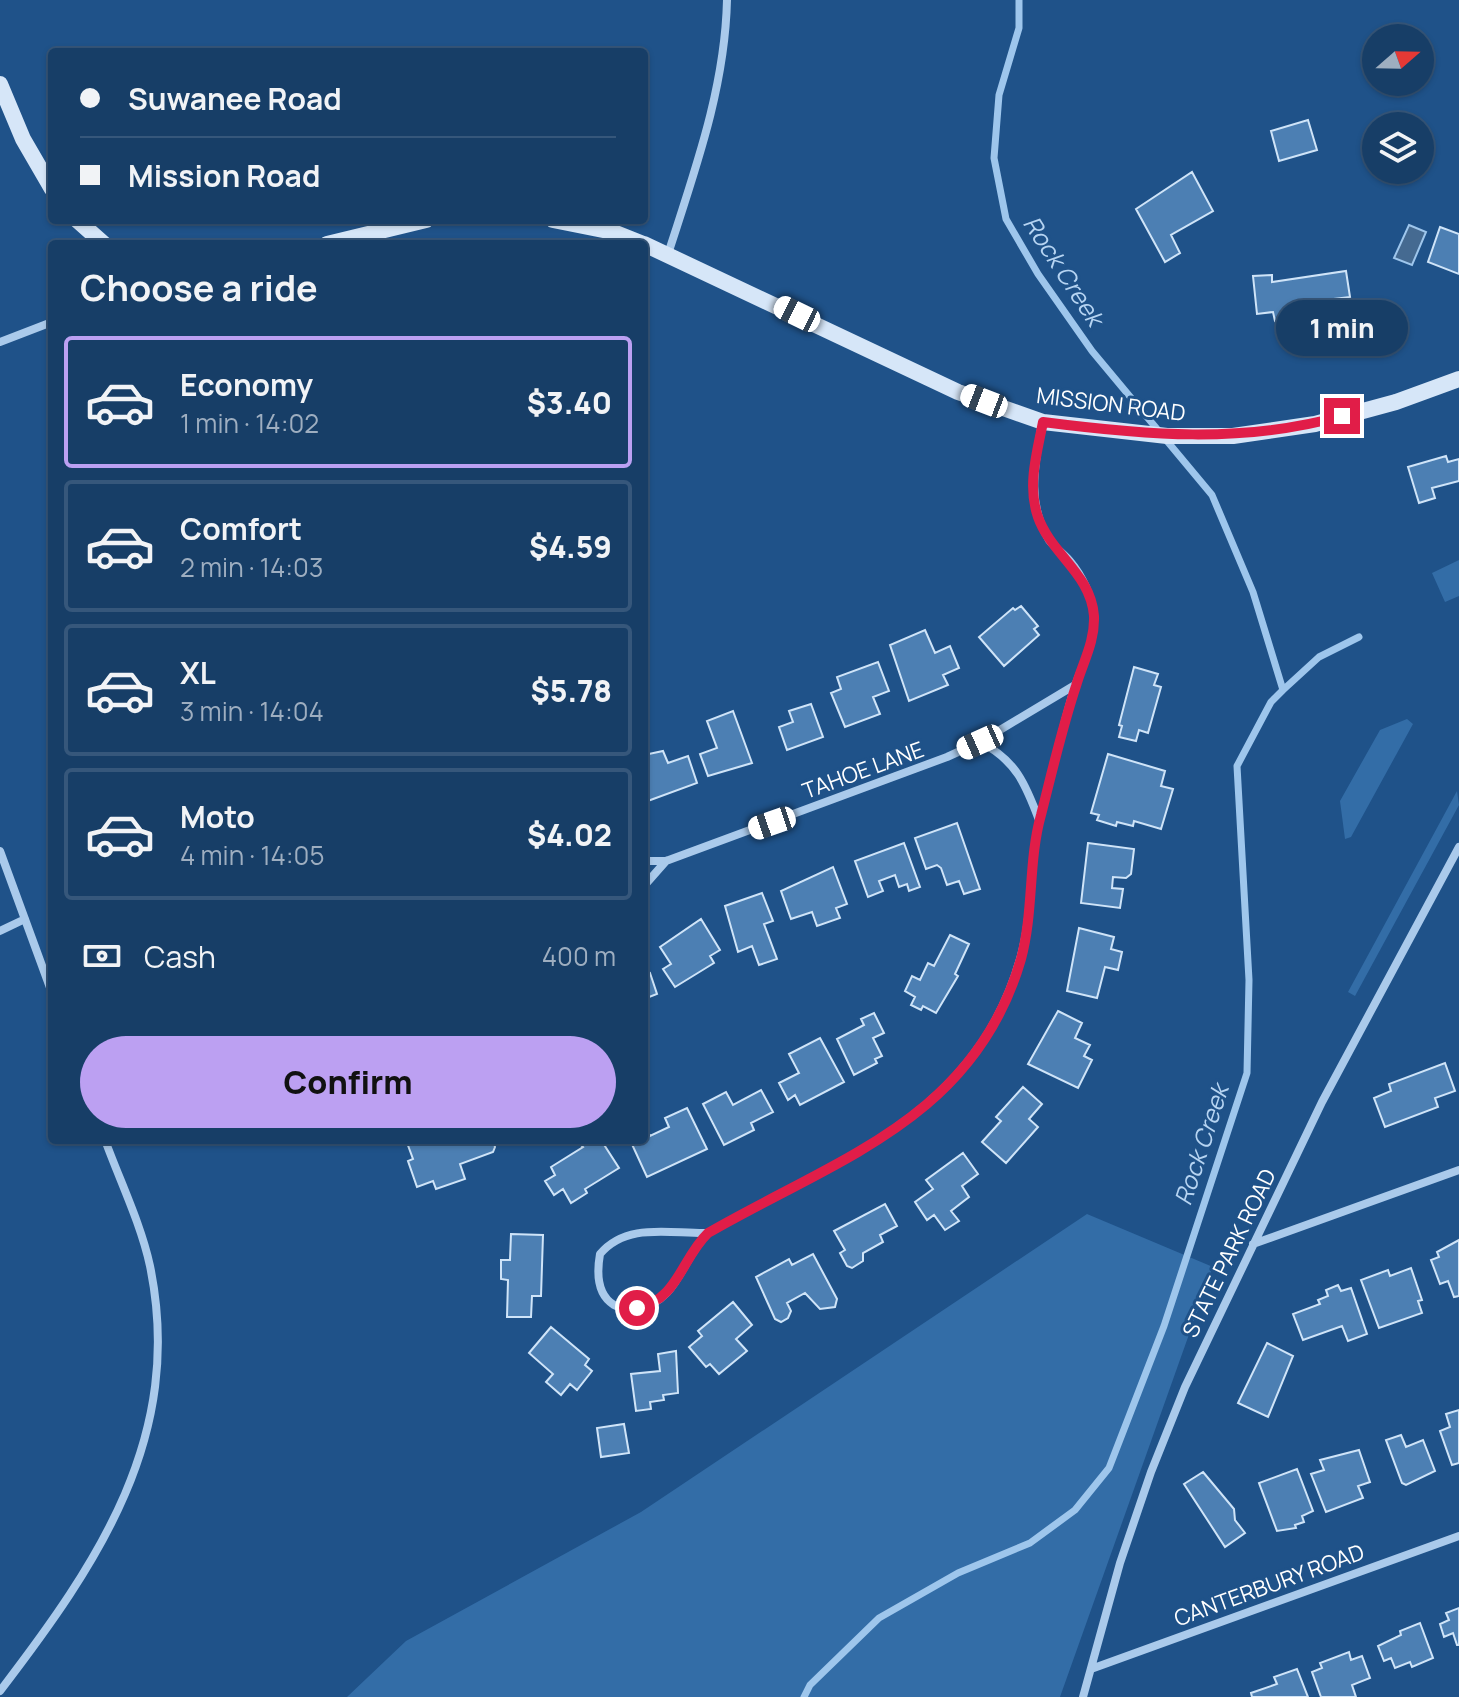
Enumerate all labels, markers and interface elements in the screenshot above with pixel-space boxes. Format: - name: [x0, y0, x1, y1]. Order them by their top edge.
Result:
- north arrow: [1362, 24, 1434, 96]
- map controls: [1362, 24, 1434, 184]
- text: Suwanee Road: [128, 78, 342, 119]
- button: layers: [1362, 112, 1434, 184]
- text: Mission Road: [128, 155, 320, 196]
- water label: Rock Creek: [1016, 209, 1114, 334]
- text: Choose a ride: [80, 263, 318, 312]
- car: [770, 293, 824, 335]
- callout: 1 min: [1276, 300, 1408, 356]
- text: 1 min: [1309, 310, 1375, 346]
- text: Economy: [180, 364, 313, 405]
- icon: car: [84, 366, 156, 438]
- street label: MISSION ROAD: [1035, 380, 1187, 428]
- car: [957, 381, 1011, 421]
- text: $3.40: [527, 382, 612, 423]
- route end: [1324, 398, 1360, 434]
- text: 1 min · 14:02: [180, 405, 319, 441]
- text: Comfort: [180, 508, 302, 549]
- icon: car: [84, 510, 156, 582]
- text: $4.59: [529, 526, 612, 567]
- text: 2 min · 14:03: [180, 549, 323, 585]
- text: XL: [180, 652, 216, 693]
- icon: car: [84, 654, 156, 726]
- text: $5.78: [530, 670, 612, 711]
- text: 3 min · 14:04: [180, 693, 324, 729]
- car: [953, 721, 1007, 763]
- street label: TAHOE LANE: [798, 734, 928, 806]
- text: Moto: [180, 796, 255, 837]
- icon: car: [84, 798, 156, 870]
- car: [745, 804, 799, 842]
- text: $4.02: [527, 814, 612, 855]
- text: 4 min · 14:05: [180, 837, 325, 873]
- icon: cash: [80, 934, 124, 978]
- text: Cash: [144, 936, 216, 977]
- text: 400 m: [542, 938, 616, 974]
- button: Confirm: [80, 1036, 616, 1128]
- water label: Rock Creek: [1166, 1077, 1237, 1209]
- street label: STATE PARK ROAD: [1175, 1164, 1283, 1342]
- route start: [619, 1290, 655, 1326]
- street label: CANTERBURY ROAD: [1170, 1537, 1368, 1633]

